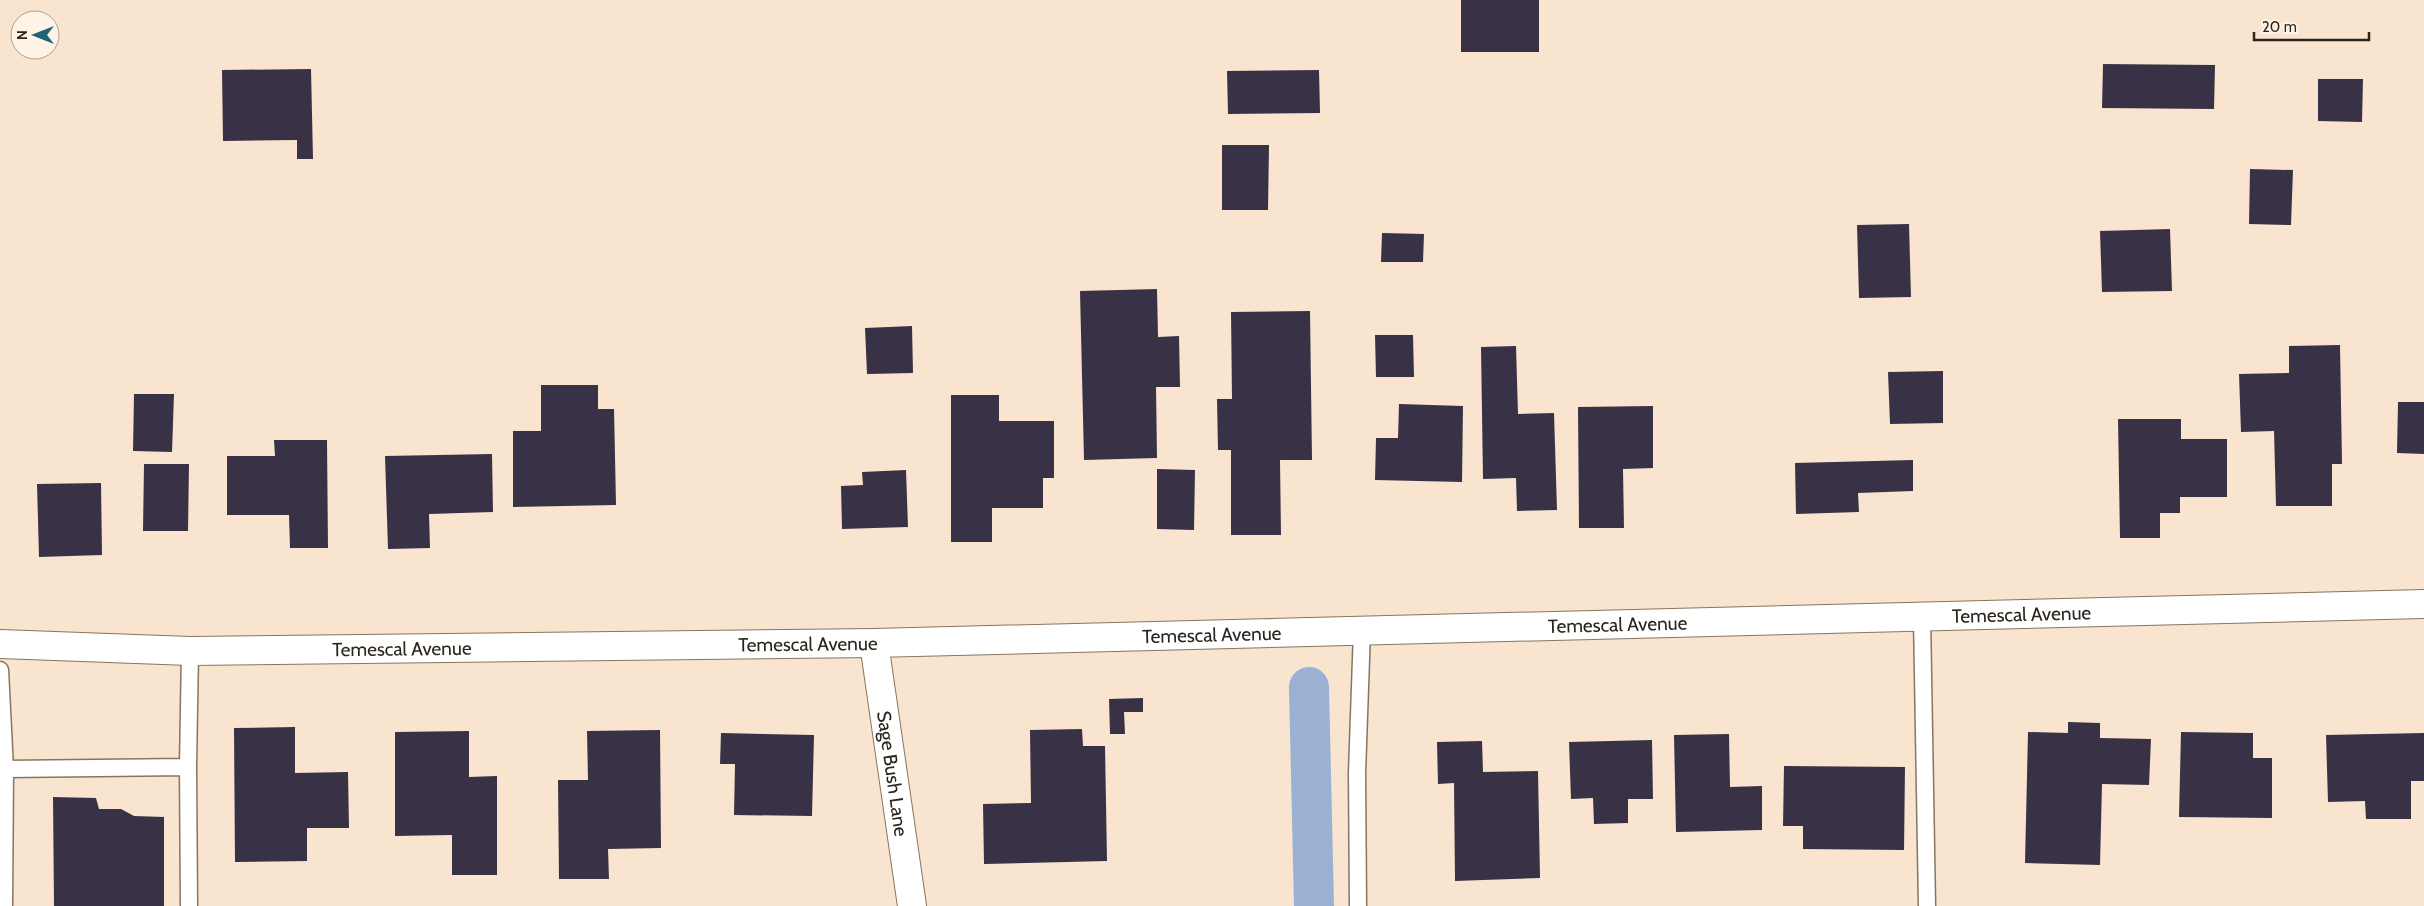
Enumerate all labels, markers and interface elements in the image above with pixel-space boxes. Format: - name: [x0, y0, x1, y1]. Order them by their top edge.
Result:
- north arrow: [10, 10, 60, 60]
- scale bar: [2254, 10, 2369, 42]
- text: 20 m: [2262, 18, 2297, 36]
- text: N: [13, 30, 31, 40]
- street label: Temescal Avenue: [1951, 601, 2092, 627]
- street label: Temescal Avenue: [1548, 611, 1688, 638]
- street label: Temescal Avenue: [1142, 621, 1282, 648]
- street label: Temescal Avenue: [738, 631, 878, 656]
- street label: Temescal Avenue: [332, 636, 472, 661]
- street label: Sage Bush Lane: [872, 709, 913, 838]

